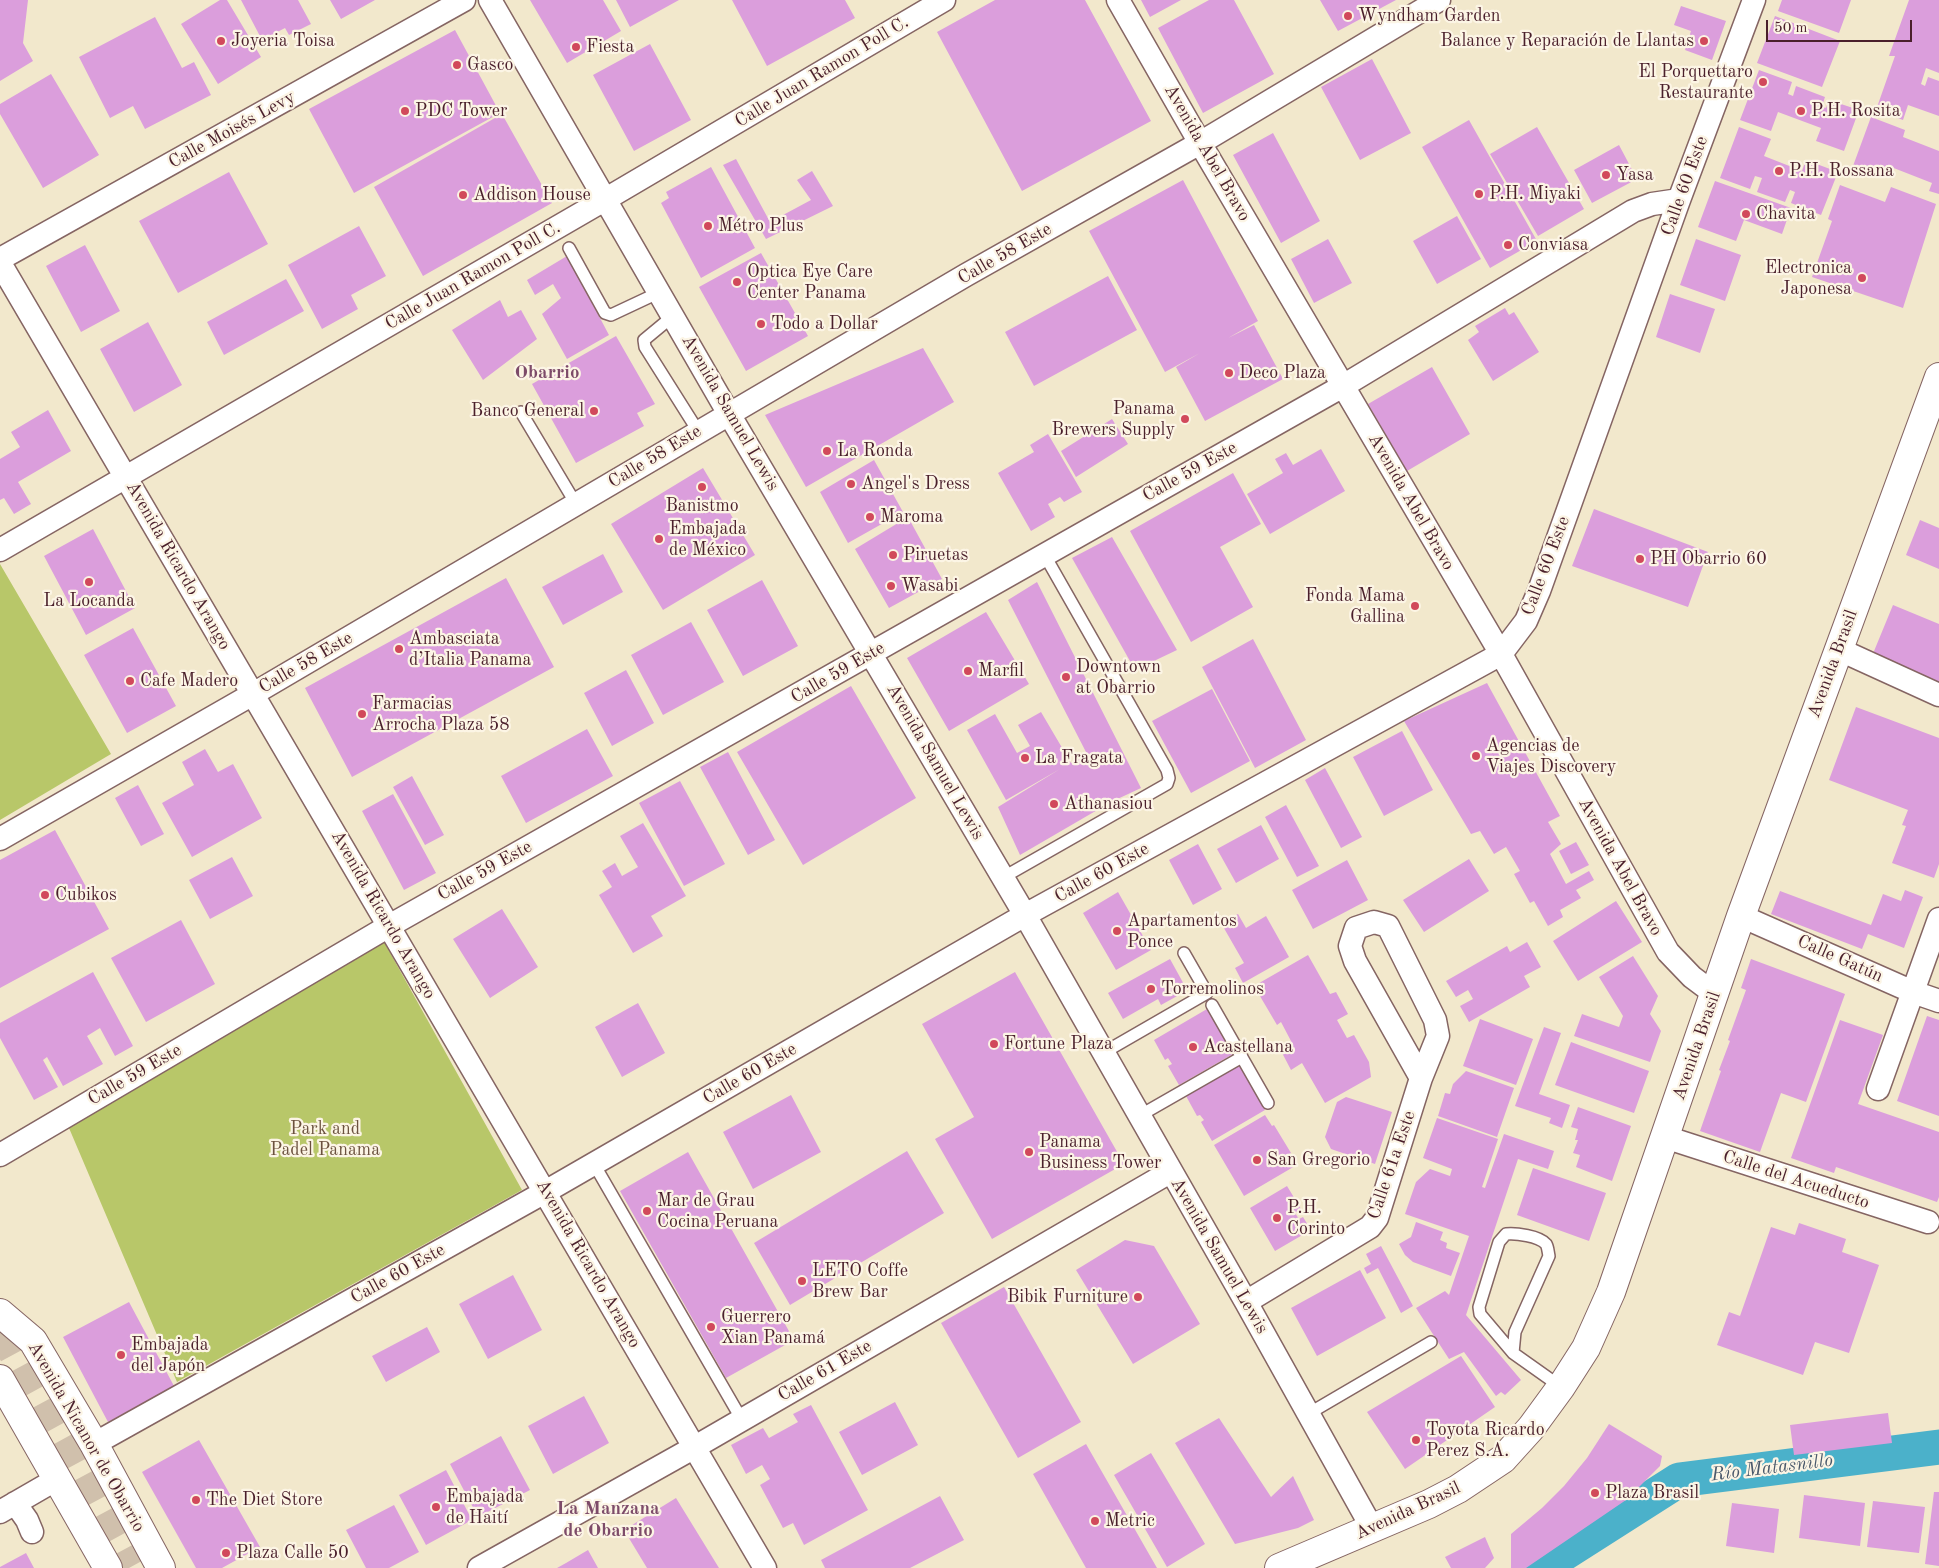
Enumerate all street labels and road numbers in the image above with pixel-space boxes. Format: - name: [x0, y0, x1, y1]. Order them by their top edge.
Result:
- street label: Calle Juan Ramon Poll C.: [731, 12, 913, 132]
- street label: Avenida Abel Bravo: [1159, 81, 1255, 225]
- street label: Calle Moisés Levy: [165, 86, 299, 174]
- street label: Calle 60 Este: [1657, 133, 1713, 239]
- street label: Calle Juan Ramon Poll C.: [382, 217, 564, 335]
- street label: Calle 58 Este: [954, 218, 1056, 290]
- street label: Avenida Samuel Lewis: [677, 331, 783, 495]
- street label: Calle 58 Este: [605, 421, 705, 493]
- street label: Avenida Abel Bravo: [1363, 430, 1459, 574]
- street label: Calle 59 Este: [1139, 437, 1241, 507]
- street label: Avenida Ricardo Arango: [121, 478, 235, 654]
- street label: Calle 60 Este: [1517, 513, 1575, 619]
- street label: Avenida Brasil: [1803, 607, 1863, 721]
- street label: Calle 58 Este: [255, 627, 357, 699]
- street label: Calle 59 Este: [787, 637, 889, 709]
- street label: Avenida Samuel Lewis: [882, 680, 988, 844]
- street label: Avenida Abel Bravo: [1573, 794, 1667, 940]
- street label: Avenida Ricardo Arango: [326, 827, 440, 1003]
- street label: Calle 59 Este: [434, 836, 536, 906]
- street label: Calle 60 Este: [1051, 838, 1153, 908]
- street label: Calle Gatún: [1794, 931, 1886, 987]
- street label: Avenida Brasil: [1668, 989, 1726, 1103]
- street label: Calle 60 Este: [699, 1038, 801, 1110]
- street label: Calle 59 Este: [84, 1039, 186, 1111]
- street label: Calle 61a Este: [1363, 1108, 1421, 1222]
- street label: Calle del Acueducto: [1720, 1146, 1872, 1214]
- street label: Avenida Samuel Lewis: [1166, 1174, 1272, 1338]
- street label: Avenida Ricardo Arango: [531, 1176, 645, 1352]
- street label: Calle 60 Este: [347, 1239, 449, 1309]
- street label: Calle 61 Este: [774, 1335, 876, 1407]
- street label: Avenida Nicanor de Obarrio: [23, 1338, 149, 1536]
- street label: Avenida Brasil: [1352, 1477, 1464, 1545]

